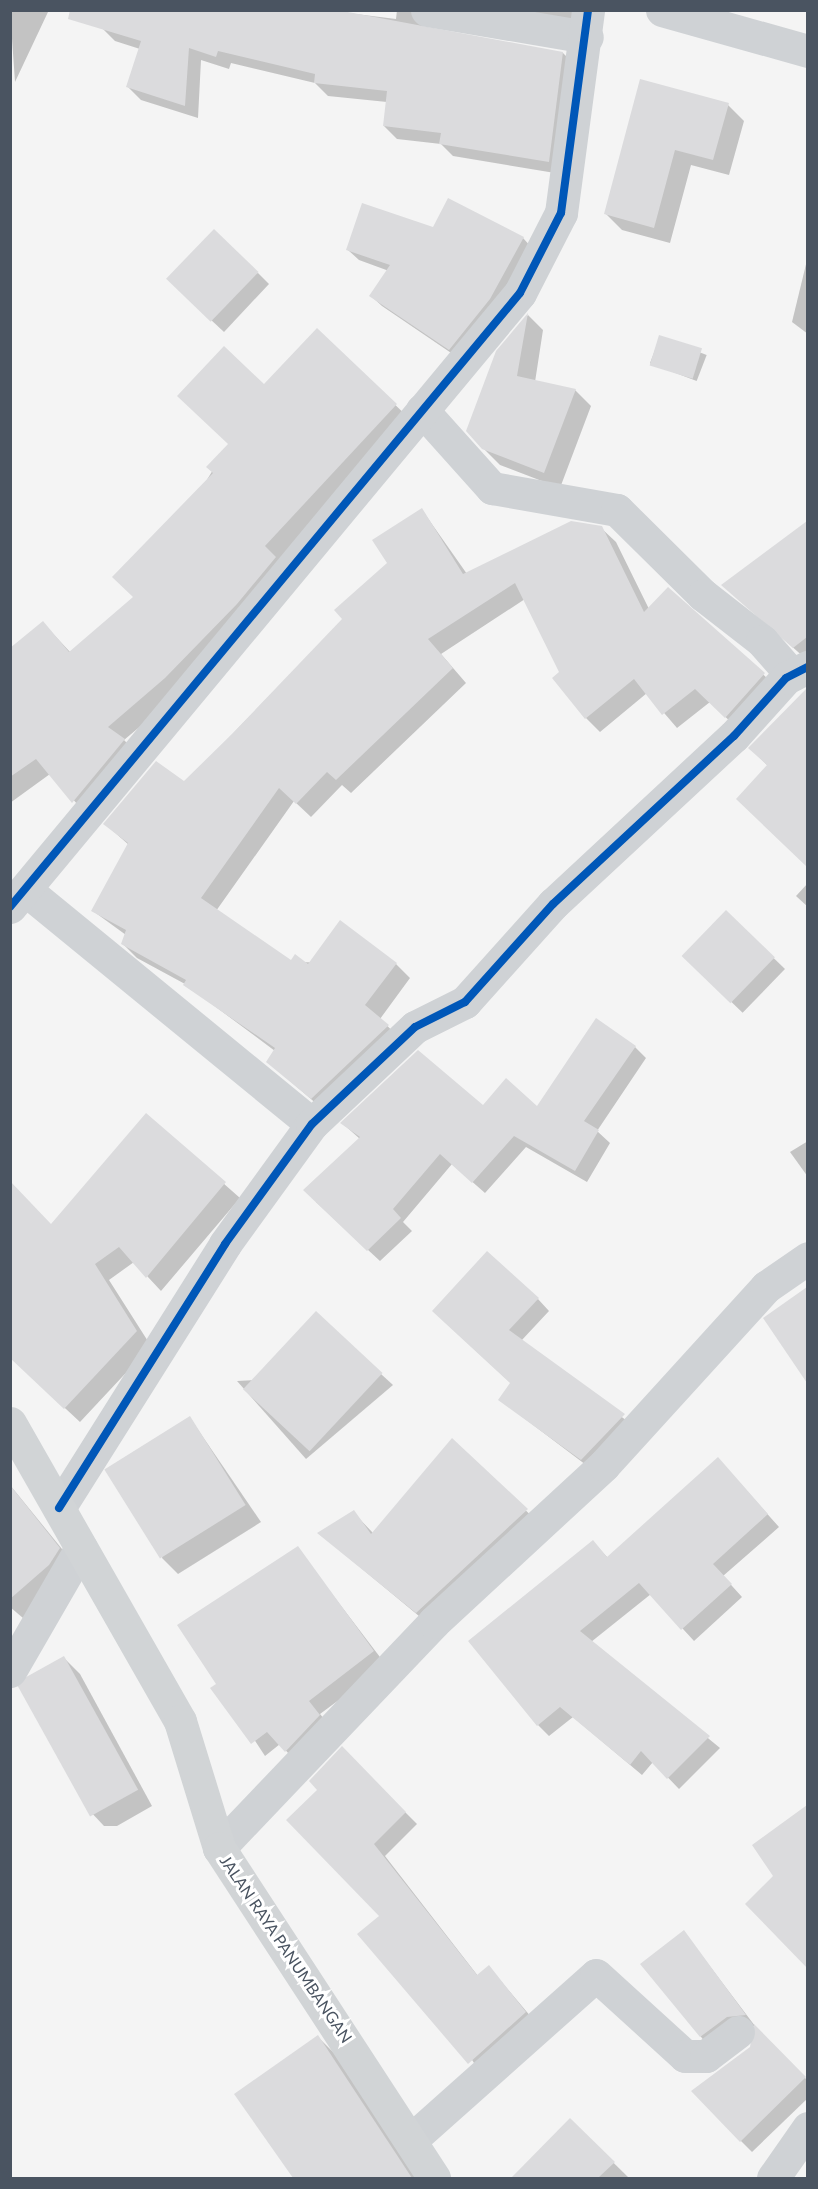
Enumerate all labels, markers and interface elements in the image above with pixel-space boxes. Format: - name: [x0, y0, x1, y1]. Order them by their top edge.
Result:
- street label: JALAN RAYA PANUMBANGAN: [216, 1851, 356, 2047]

